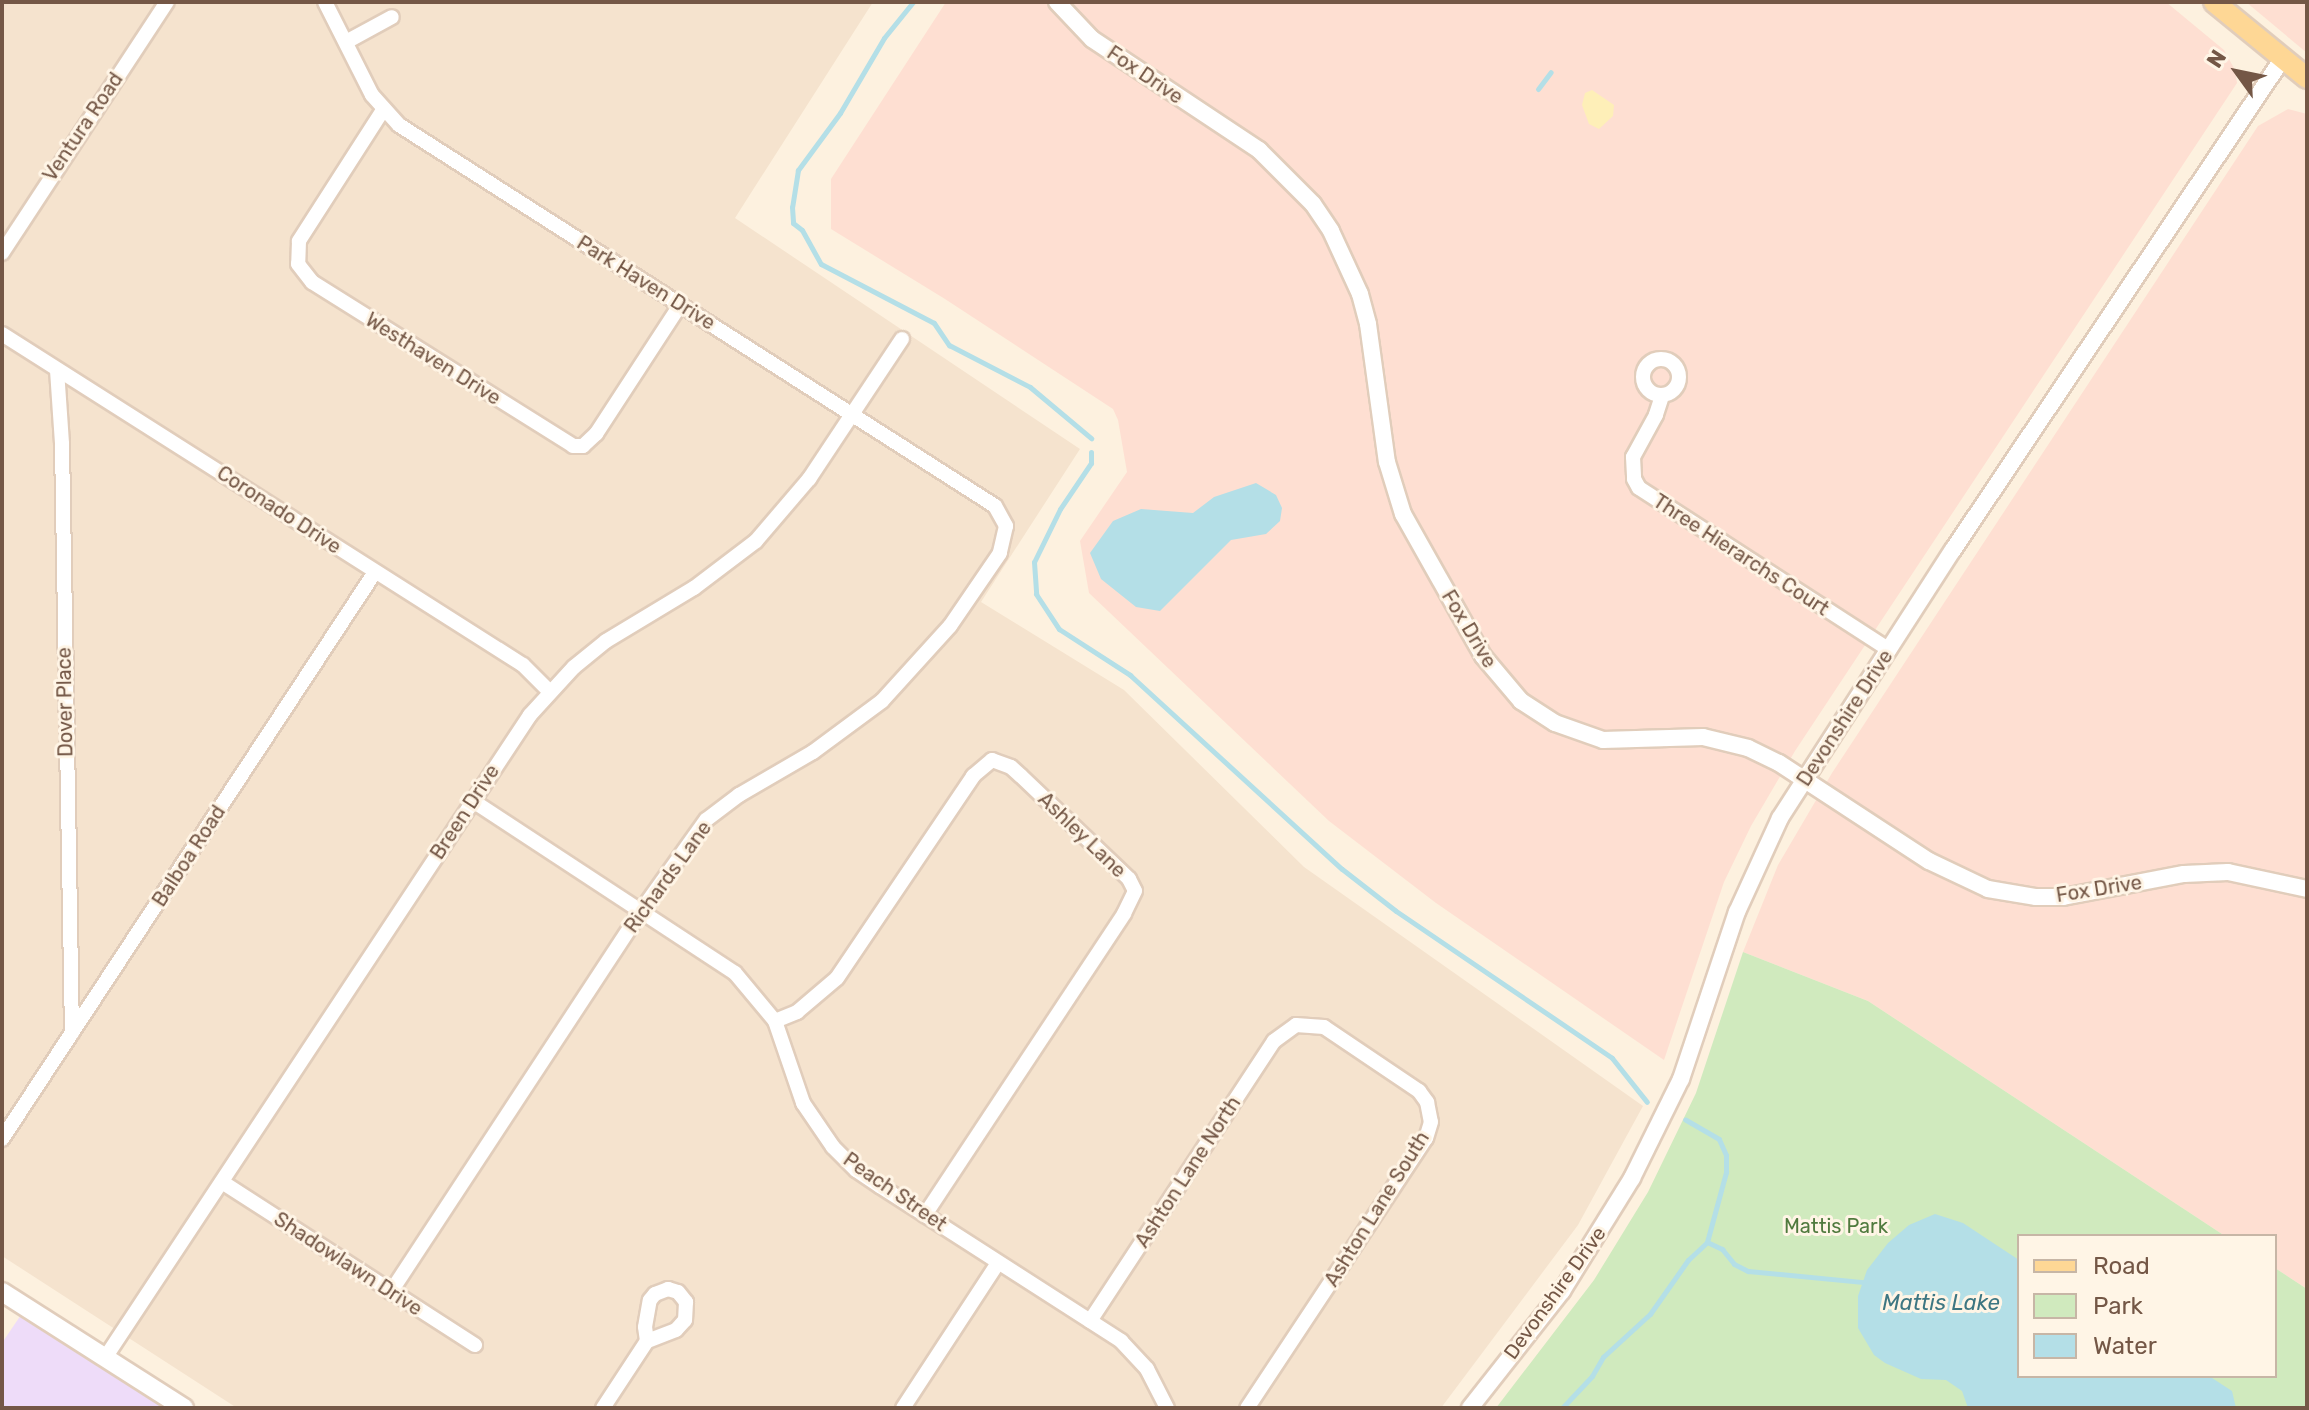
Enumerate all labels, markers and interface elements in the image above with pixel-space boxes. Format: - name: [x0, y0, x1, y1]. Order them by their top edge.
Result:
- north arrow: [2197, 32, 2277, 112]
- street label: Fox Drive: [1102, 41, 1188, 109]
- text: N: [2201, 45, 2232, 73]
- street label: Ventura Road: [38, 68, 128, 186]
- street label: Park Haven Drive: [572, 231, 720, 335]
- street label: Westhaven Drive: [361, 308, 505, 410]
- street label: Coronado Drive: [212, 461, 346, 559]
- street label: Three Hierarchs Court: [1649, 489, 1833, 621]
- street label: Fox Drive: [1436, 586, 1502, 672]
- street label: Devonshire Drive: [1792, 645, 1898, 791]
- street label: Dover Place: [52, 647, 78, 757]
- street label: Breen Drive: [425, 760, 505, 864]
- street label: Ashley Lane: [1033, 787, 1131, 883]
- street label: Balboa Road: [147, 801, 231, 911]
- street label: Richards Lane: [619, 816, 717, 938]
- street label: Fox Drive: [2054, 870, 2144, 908]
- street label: Ashton Lane North: [1130, 1092, 1246, 1252]
- street label: Ashton Lane South: [1320, 1127, 1434, 1291]
- street label: Peach Street: [839, 1148, 951, 1236]
- street label: Shadowlawn Drive: [269, 1207, 427, 1321]
- park label: Mattis Park: [1784, 1214, 1888, 1238]
- street label: Devonshire Drive: [1499, 1222, 1611, 1364]
- legend: [2017, 1234, 2277, 1378]
- text: Road: [2093, 1252, 2150, 1280]
- water label: Mattis Lake: [1882, 1290, 2000, 1316]
- text: Park: [2093, 1292, 2143, 1320]
- text: Water: [2093, 1332, 2157, 1360]

